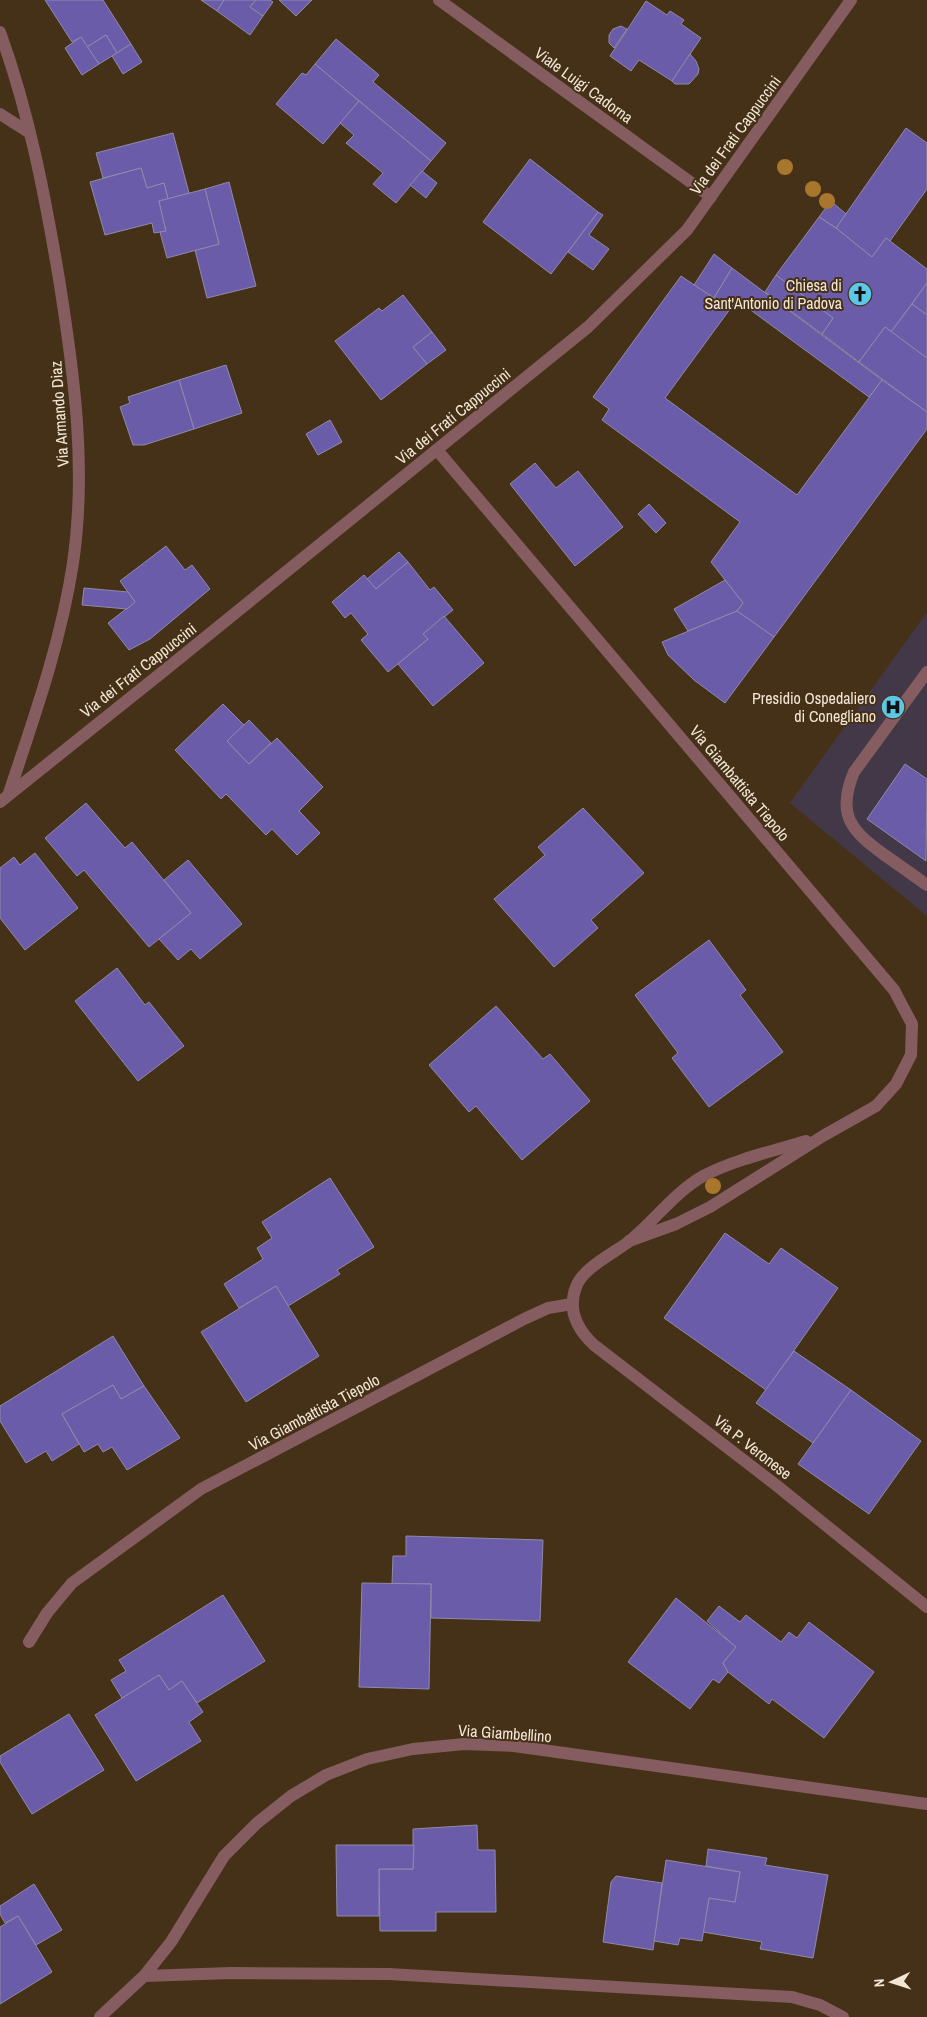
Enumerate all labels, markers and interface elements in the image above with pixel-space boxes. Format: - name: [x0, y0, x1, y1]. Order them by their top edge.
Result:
- street label: Viale Luigi Cadorna: [530, 42, 638, 129]
- street label: Via dei Frati Cappuccini: [684, 71, 786, 199]
- place label: Chiesa di Sant'Antonio di Padova: [705, 274, 843, 314]
- church icon: Chiesa di Sant'Antonio di Padova: [847, 281, 873, 307]
- street label: Via Armando Diaz: [44, 360, 74, 468]
- street label: Via dei Frati Cappuccini: [391, 363, 515, 469]
- street label: Via dei Frati Cappuccini: [75, 618, 201, 722]
- place label: Presidio Ospedaliero di Conegliano: [752, 687, 876, 727]
- hospital icon: Presidio Ospedaliero di Conegliano: [880, 694, 906, 720]
- street label: Via Giambattista Tiepolo: [685, 720, 795, 846]
- street label: Via Giambattista Tiepolo: [245, 1368, 383, 1456]
- street label: Via P. Veronese: [710, 1410, 796, 1484]
- street label: Via Giambellino: [457, 1719, 553, 1747]
- north arrow: [867, 1957, 917, 2007]
- text: N: [870, 1978, 888, 1988]

